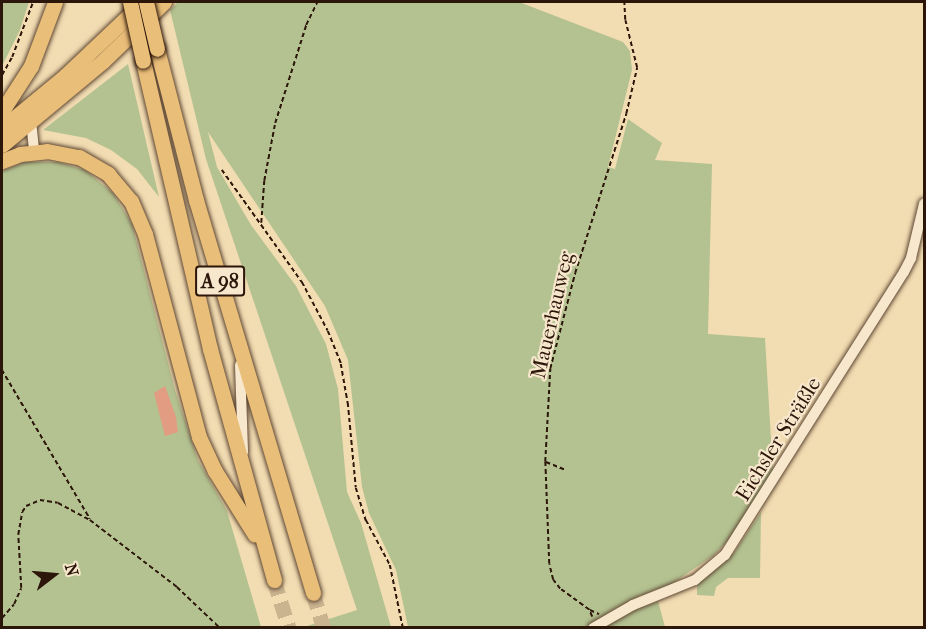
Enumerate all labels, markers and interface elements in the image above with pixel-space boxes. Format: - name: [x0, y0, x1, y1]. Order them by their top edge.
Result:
- street label: Mauerhauweg: [525, 249, 579, 381]
- road number: A 98: [194, 264, 246, 298]
- street label: Eichsler Sträßle: [730, 372, 826, 506]
- north arrow: [24, 545, 84, 605]
- text: N: [61, 561, 83, 578]

